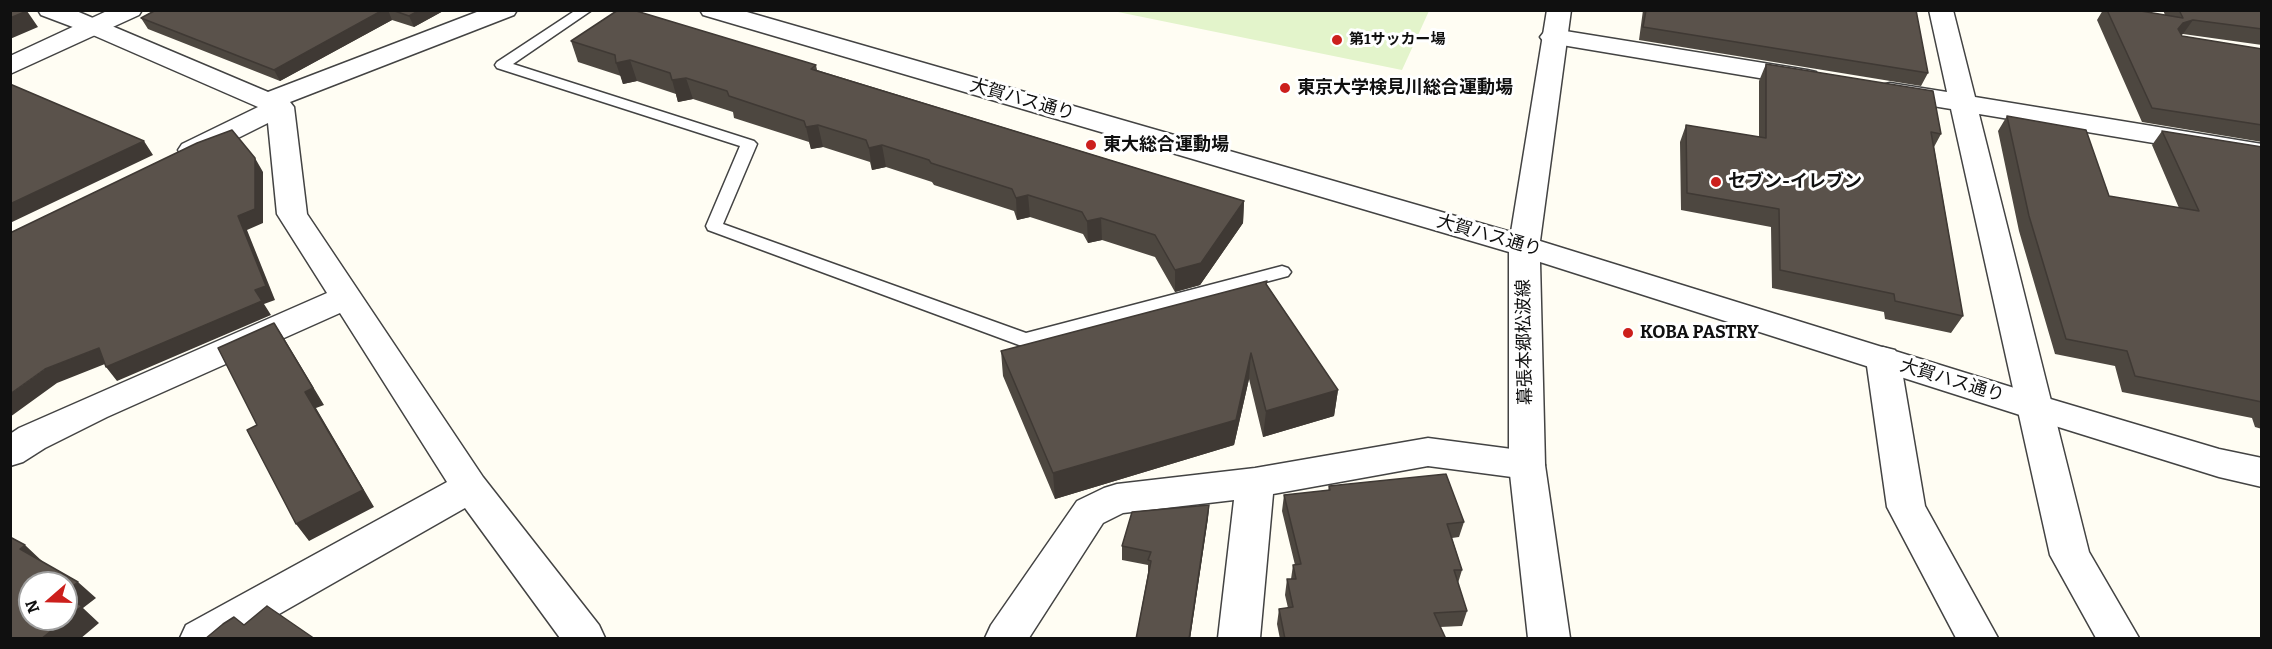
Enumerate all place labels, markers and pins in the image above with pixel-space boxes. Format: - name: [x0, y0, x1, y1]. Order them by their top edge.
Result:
- place label: 第1サッカー場: [1349, 31, 1445, 49]
- marker: 第1サッカー場: [1330, 33, 1344, 47]
- place label: 東京大学検見川総合運動場: [1297, 77, 1513, 99]
- marker: 東京大学検見川総合運動場: [1278, 81, 1292, 95]
- place label: 東大総合運動場: [1103, 134, 1229, 156]
- marker: 東大総合運動場: [1084, 138, 1098, 152]
- place label: セブン-イレブン: [1728, 171, 1862, 193]
- marker: セブン-イレブン: [1709, 175, 1723, 189]
- place label: KOBA PASTRY: [1640, 322, 1759, 344]
- marker: KOBA PASTRY: [1621, 326, 1635, 340]

